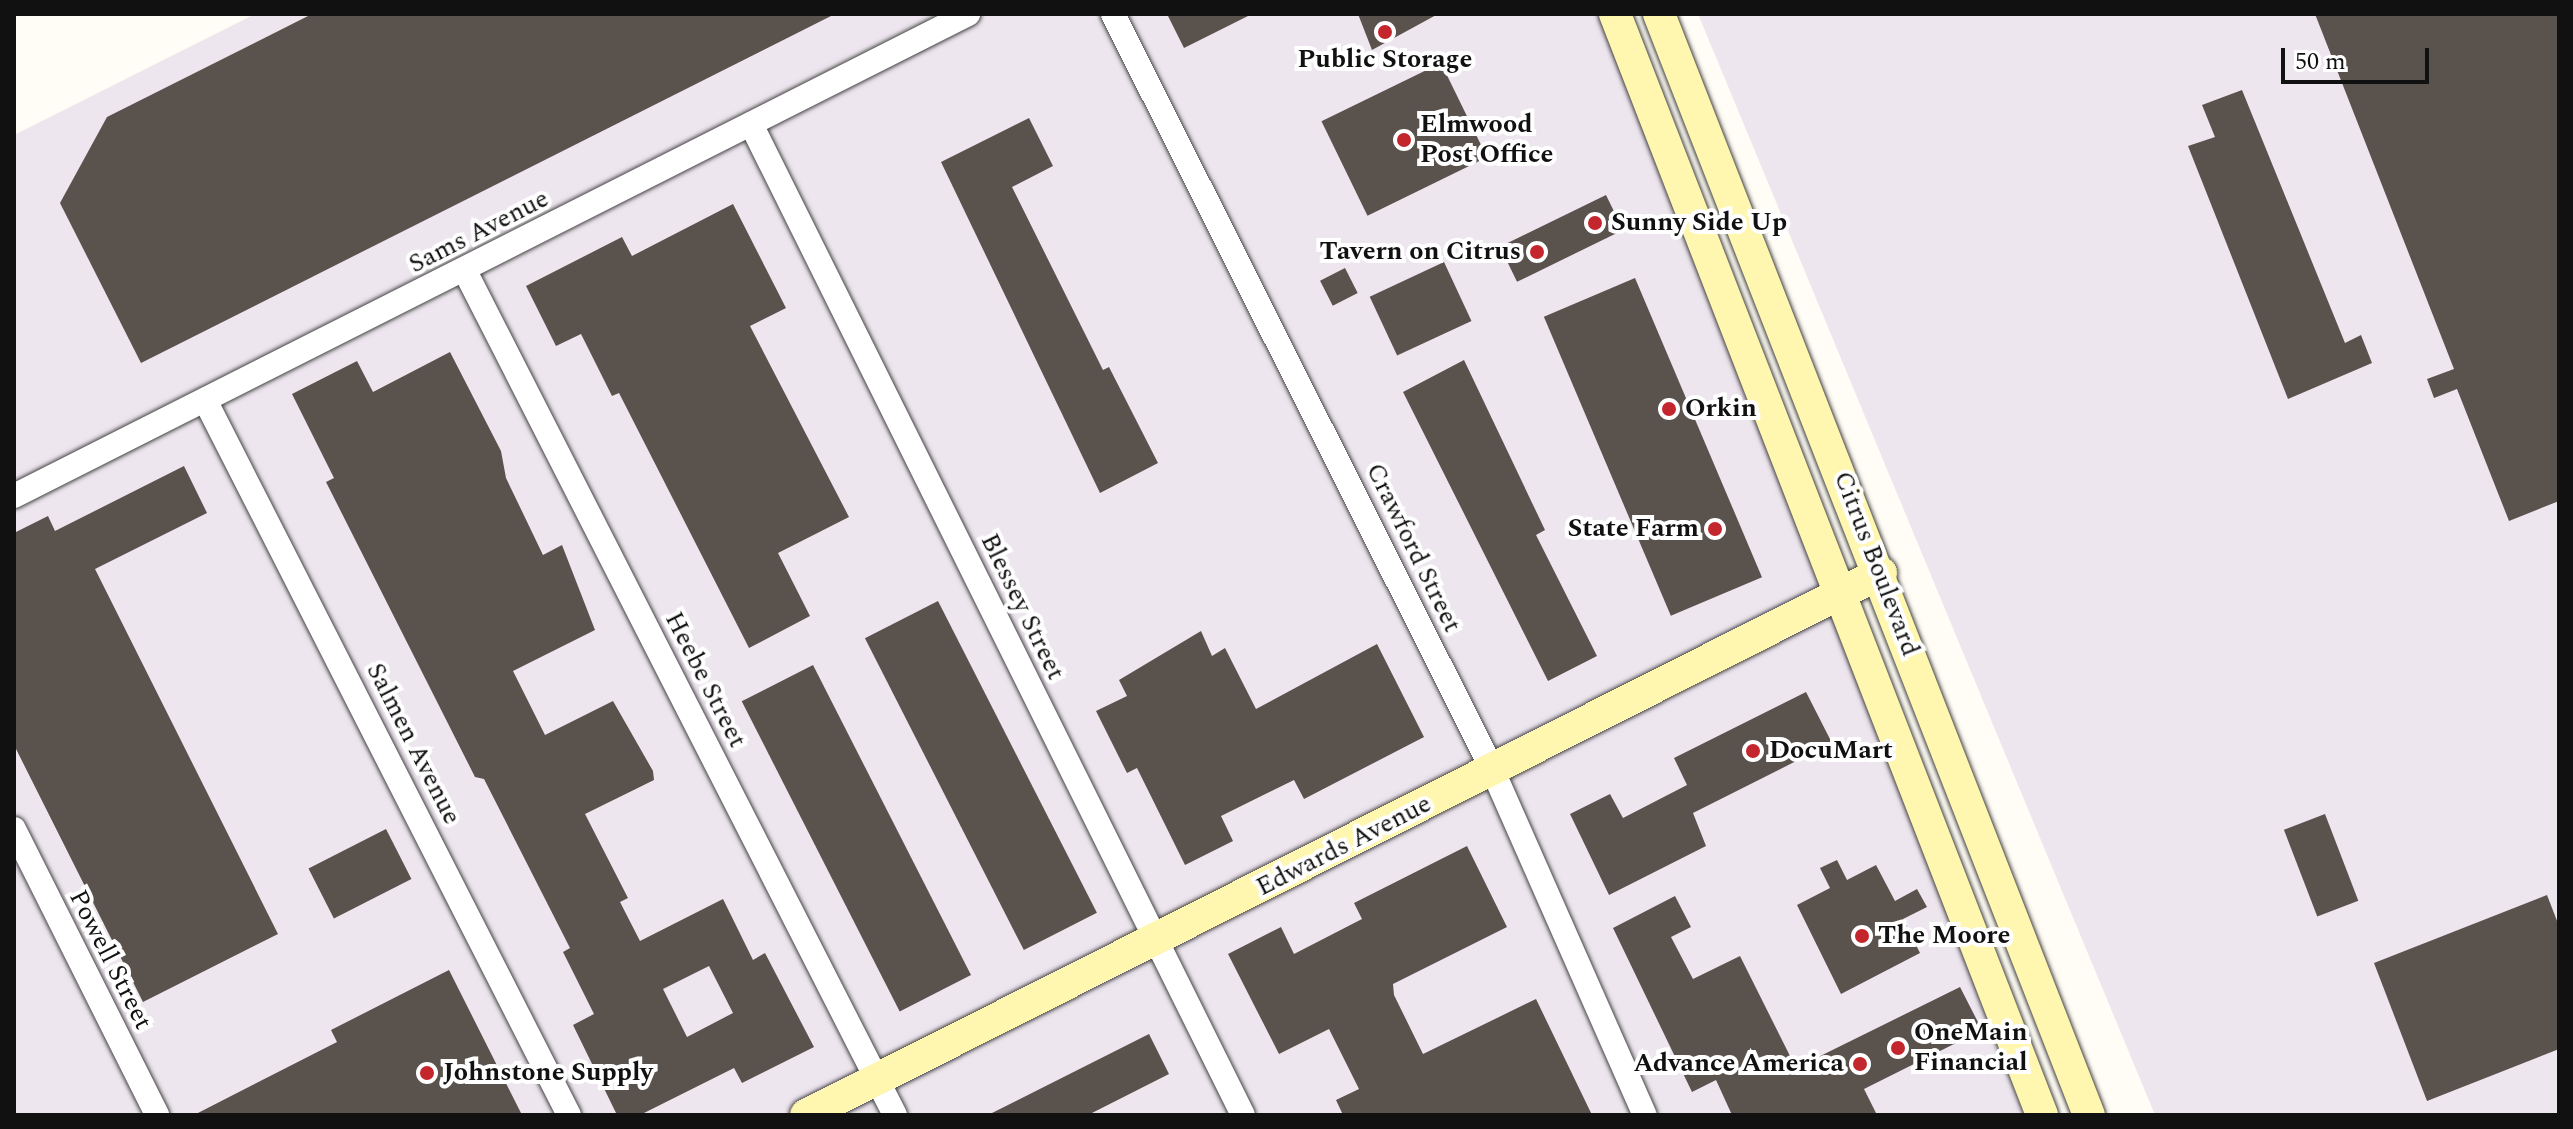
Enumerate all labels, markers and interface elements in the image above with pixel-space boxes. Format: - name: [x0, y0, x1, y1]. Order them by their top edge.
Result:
- marker: Public Storage: [1376, 23, 1394, 41]
- scale bar: [2285, 32, 2433, 82]
- place label: Public Storage: [1298, 44, 1472, 76]
- text: 50 m: [2295, 44, 2346, 80]
- place label: Elmwood Post Office: [1420, 109, 1553, 170]
- marker: Elmwood Post Office: [1395, 131, 1413, 149]
- street label: Sams Avenue: [404, 183, 554, 281]
- place label: Sunny Side Up: [1611, 207, 1787, 239]
- marker: Sunny Side Up: [1586, 214, 1604, 232]
- place label: Tavern on Citrus: [1319, 236, 1521, 268]
- marker: Tavern on Citrus: [1528, 243, 1546, 261]
- place label: Orkin: [1685, 393, 1757, 425]
- marker: Orkin: [1660, 400, 1678, 418]
- street label: Crawford Street: [1359, 458, 1467, 638]
- street label: Citrus Boulevard: [1826, 467, 1926, 661]
- place label: State Farm: [1567, 513, 1699, 545]
- marker: State Farm: [1706, 520, 1724, 538]
- street label: Blessey Street: [973, 529, 1071, 685]
- street label: Heebe Street: [657, 607, 753, 753]
- street label: Salmen Avenue: [359, 658, 467, 830]
- place label: DocuMart: [1769, 735, 1893, 767]
- marker: DocuMart: [1744, 742, 1762, 760]
- street label: Edwards Avenue: [1251, 788, 1437, 904]
- street label: Powell Street: [62, 885, 158, 1035]
- place label: The Moore: [1878, 920, 2010, 952]
- marker: The Moore: [1853, 927, 1871, 945]
- place label: OneMain Financial: [1914, 1017, 2027, 1078]
- marker: OneMain Financial: [1889, 1039, 1907, 1057]
- place label: Advance America: [1633, 1048, 1844, 1080]
- marker: Advance America: [1851, 1055, 1869, 1073]
- place label: Johnstone Supply: [443, 1057, 653, 1089]
- marker: Johnstone Supply: [418, 1064, 436, 1082]

